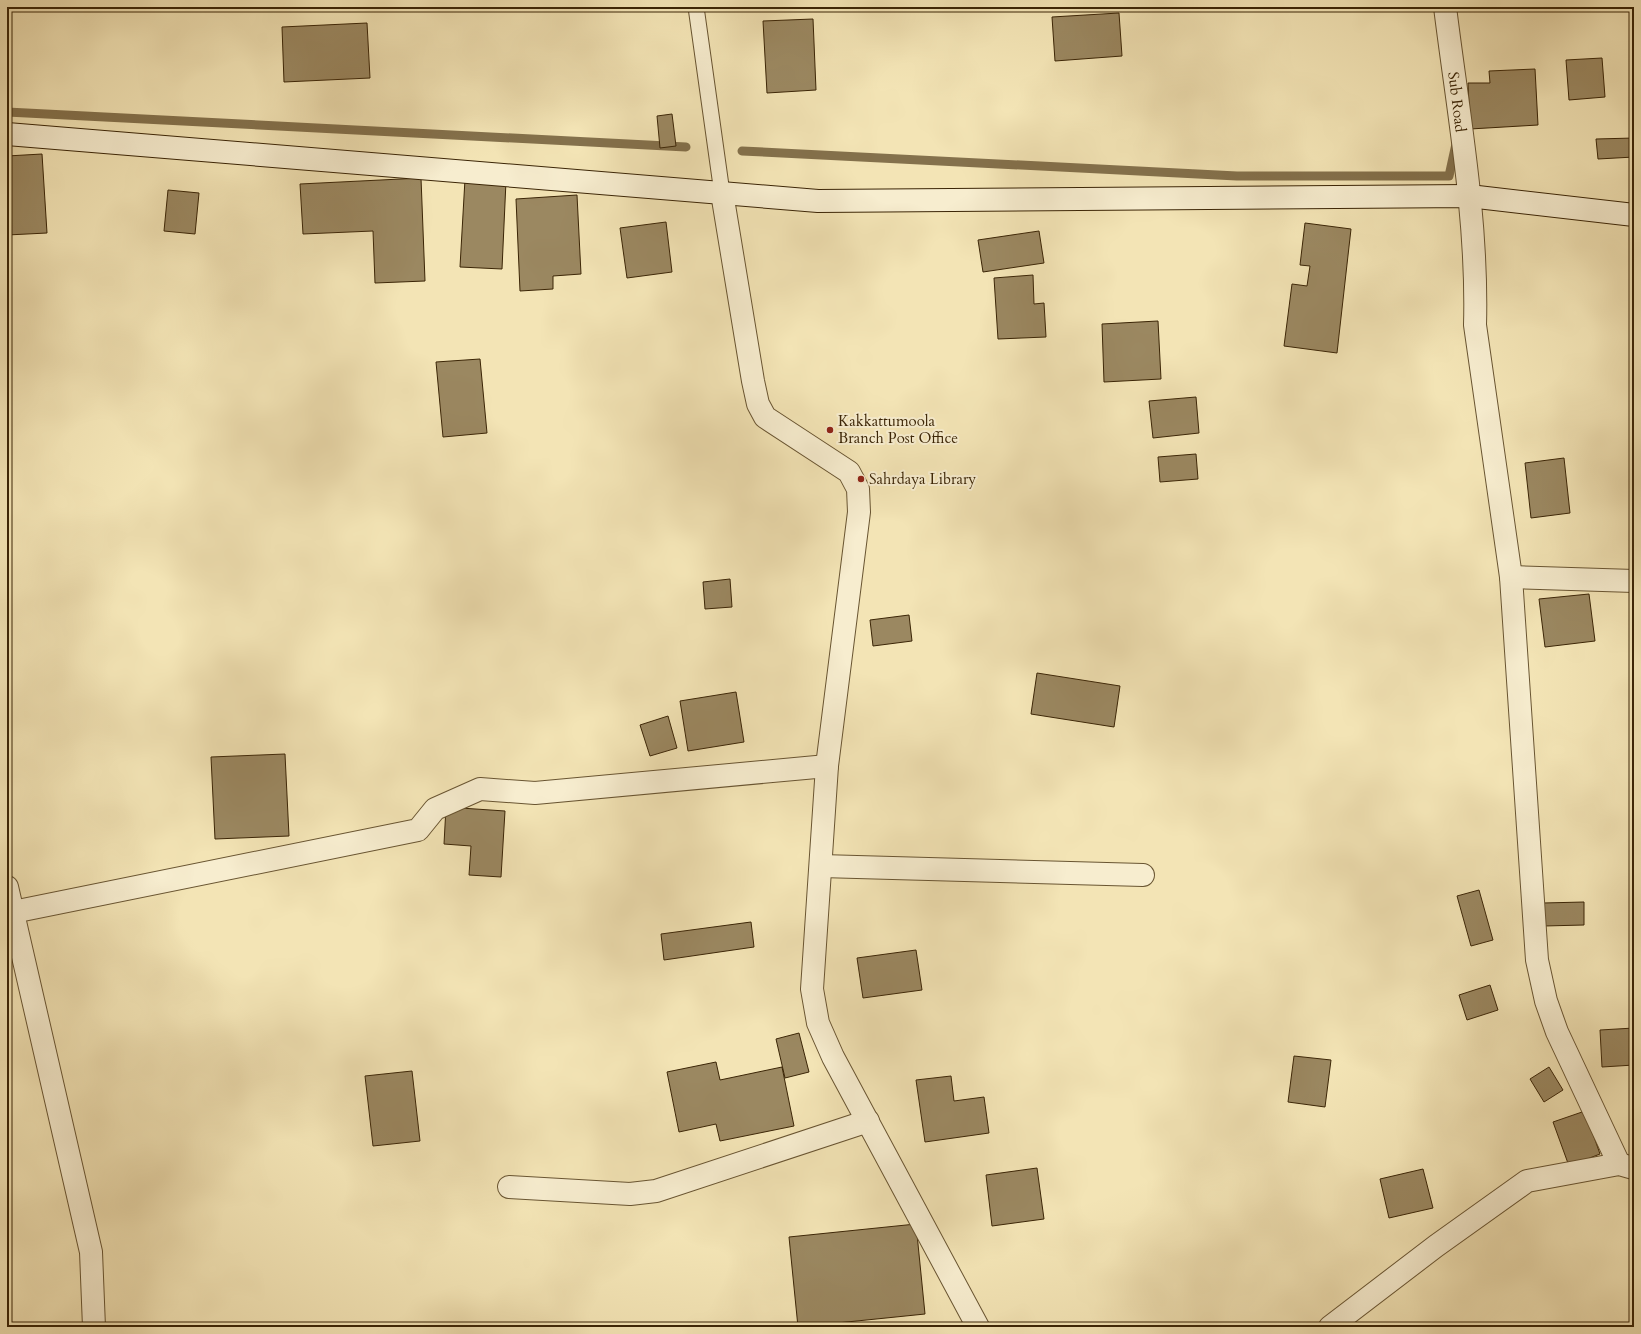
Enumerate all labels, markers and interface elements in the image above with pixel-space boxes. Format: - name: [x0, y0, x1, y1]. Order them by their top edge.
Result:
- street label: Sub Road: [1443, 71, 1471, 133]
- place label: Kakkattumoola Branch Post Office: [838, 411, 958, 448]
- marker: Kakkattumoola Branch Post Office: [825, 425, 835, 435]
- place label: Sahrdaya Library: [869, 469, 976, 489]
- marker: Sahrdaya Library: [856, 474, 866, 484]

